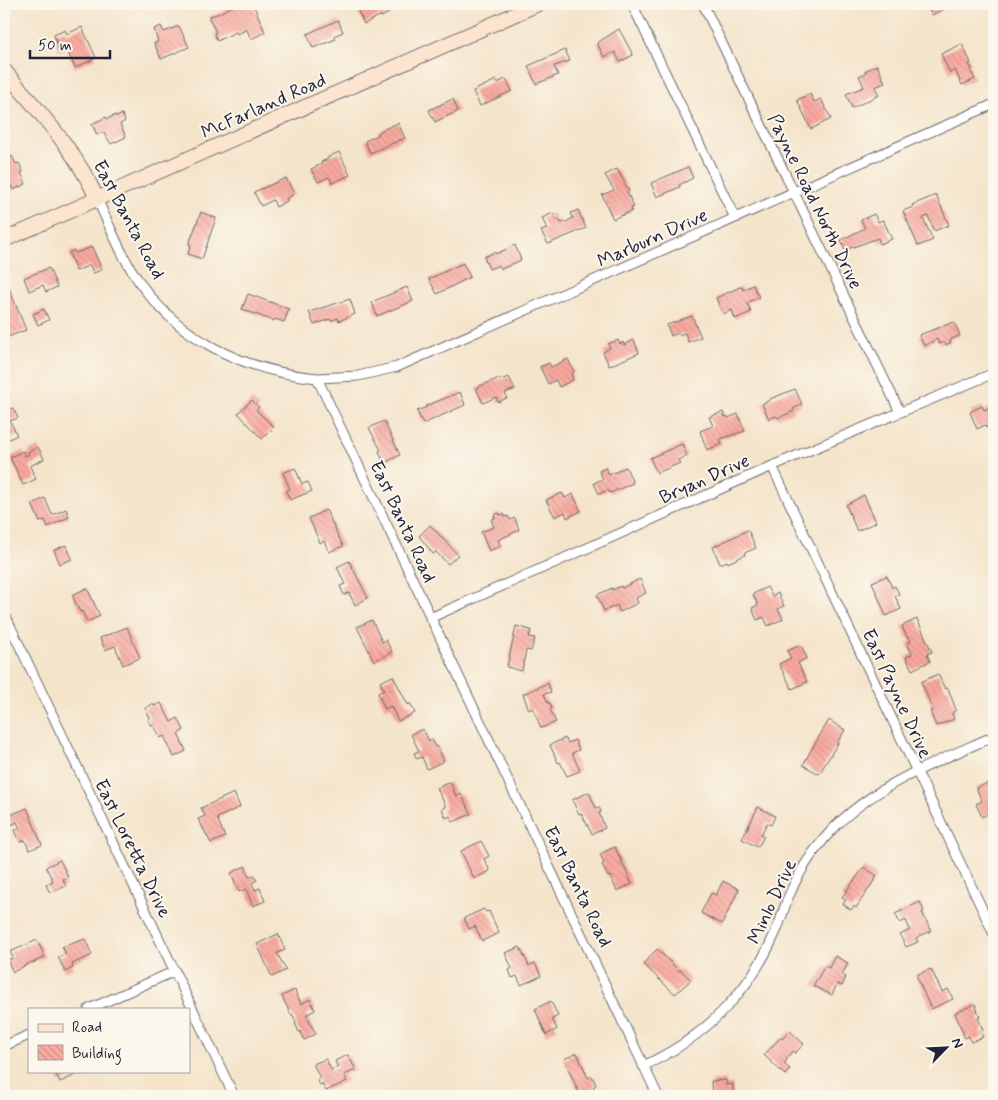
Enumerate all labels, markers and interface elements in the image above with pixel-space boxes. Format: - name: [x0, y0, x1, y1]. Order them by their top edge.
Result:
- scale bar: [30, 28, 110, 60]
- text: 50 m: [38, 36, 72, 56]
- street label: McFarland Road: [197, 68, 330, 145]
- street label: Payne Road North Drive: [761, 110, 868, 293]
- street label: East Banta Road: [87, 156, 171, 284]
- street label: Marburn Drive: [593, 203, 712, 274]
- street label: Bryan Drive: [655, 448, 754, 510]
- street label: East Banta Road: [363, 457, 442, 587]
- street label: East Payne Drive: [856, 625, 938, 762]
- street label: East Loretta Drive: [88, 775, 177, 922]
- street label: East Banta Road: [538, 822, 618, 951]
- street label: Minlo Drive: [742, 855, 803, 948]
- legend: [28, 1008, 190, 1072]
- text: Road: [72, 1018, 102, 1038]
- north arrow: [920, 1022, 970, 1072]
- text: N: [947, 1035, 967, 1051]
- text: Building: [72, 1044, 122, 1065]

